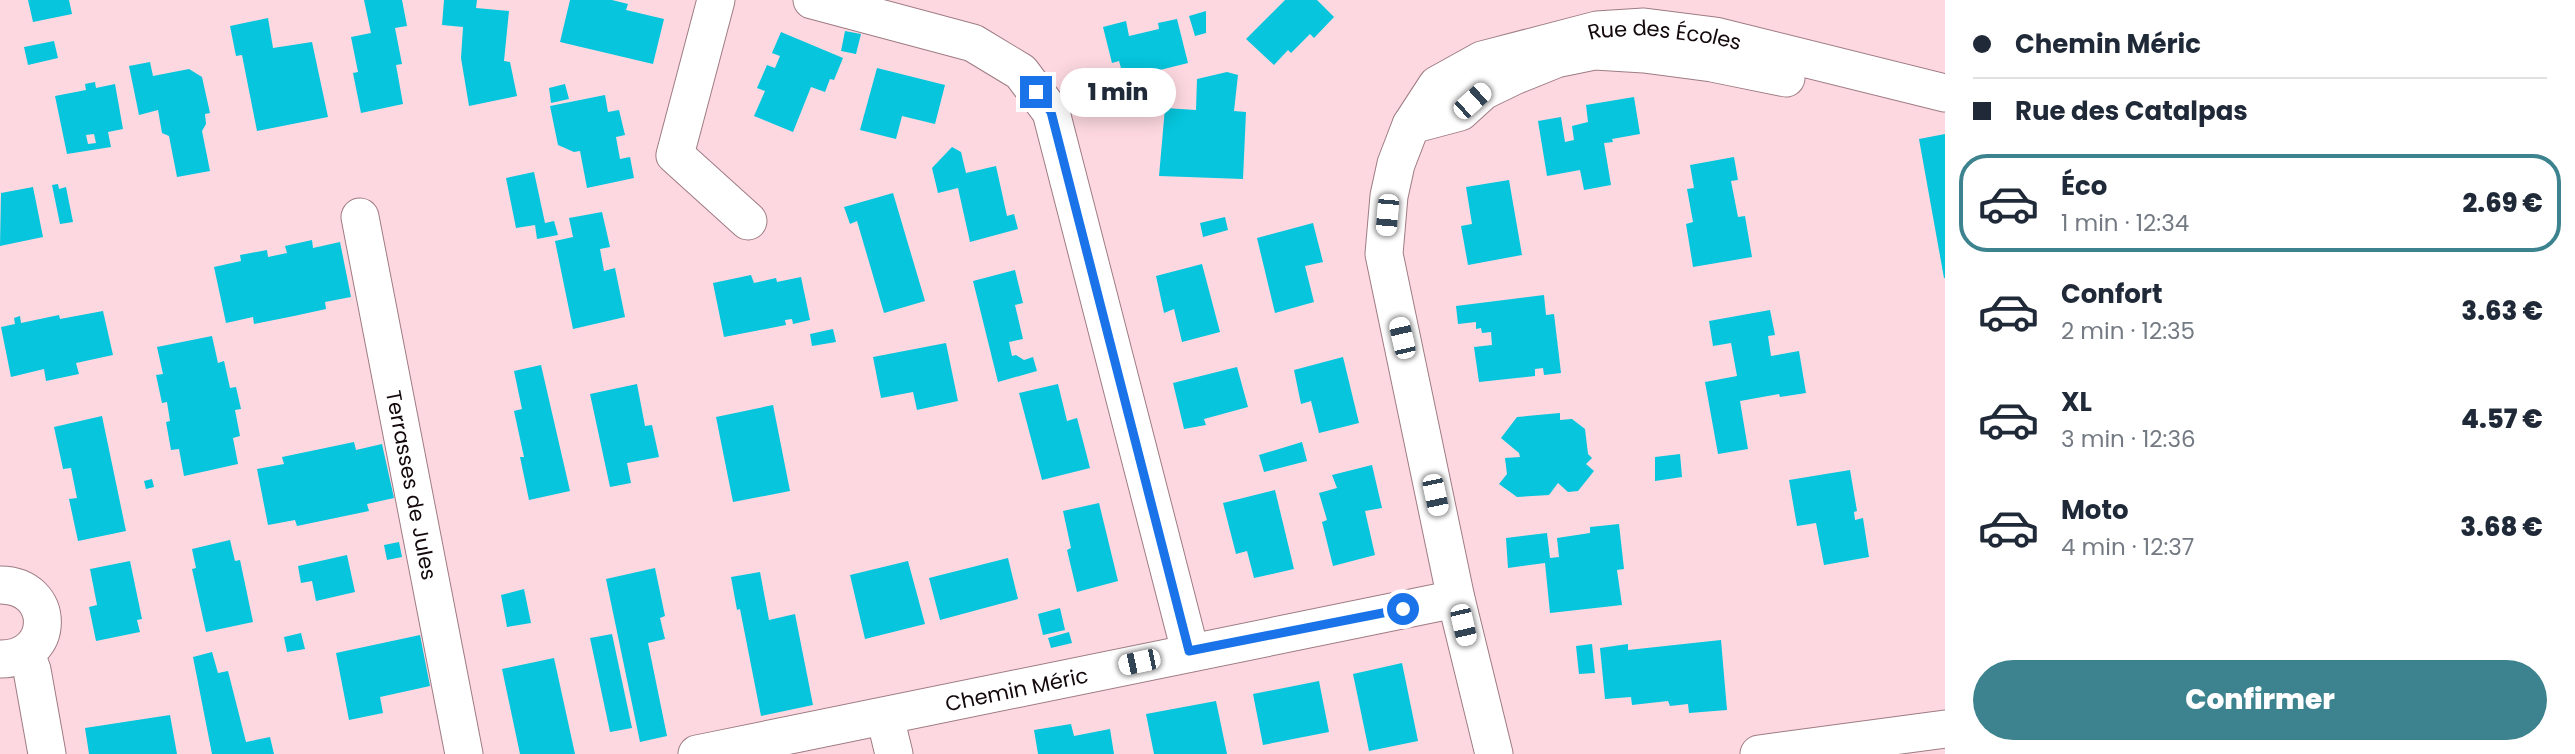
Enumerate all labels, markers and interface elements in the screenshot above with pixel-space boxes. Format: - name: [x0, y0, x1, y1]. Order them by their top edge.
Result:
- street label: Rue des Écoles: [1584, 12, 1745, 57]
- text: Chemin Méric: [2015, 26, 2201, 62]
- callout: 1 min: [1060, 68, 1176, 116]
- route end: [1020, 76, 1052, 108]
- text: 1 min: [1088, 76, 1148, 108]
- car: [1450, 79, 1495, 123]
- text: Rue des Catalpas: [2015, 93, 2248, 129]
- text: Éco: [2061, 168, 2107, 204]
- icon: car: [1977, 172, 2040, 235]
- text: 2.69 €: [2463, 185, 2543, 221]
- car: [1375, 193, 1400, 237]
- text: 1 min · 12:34: [2061, 207, 2189, 239]
- text: Confort: [2061, 276, 2163, 312]
- icon: car: [1977, 280, 2040, 343]
- text: 3.63 €: [2461, 293, 2543, 329]
- car: [1388, 315, 1417, 361]
- text: 2 min · 12:35: [2061, 315, 2195, 347]
- text: XL: [2061, 384, 2092, 420]
- street label: Terrasses de Jules: [379, 388, 444, 582]
- icon: car: [1977, 388, 2040, 451]
- text: 4.57 €: [2461, 401, 2543, 437]
- text: 3 min · 12:36: [2061, 423, 2196, 455]
- car: [1421, 472, 1450, 518]
- text: Moto: [2061, 492, 2129, 528]
- icon: car: [1977, 496, 2040, 559]
- text: 3.68 €: [2460, 509, 2543, 545]
- text: 4 min · 12:37: [2061, 531, 2194, 563]
- route start: [1387, 593, 1419, 625]
- car: [1449, 602, 1478, 648]
- car: [1117, 647, 1162, 677]
- street label: Chemin Méric: [942, 660, 1091, 718]
- button: Confirmer: [1973, 660, 2547, 740]

